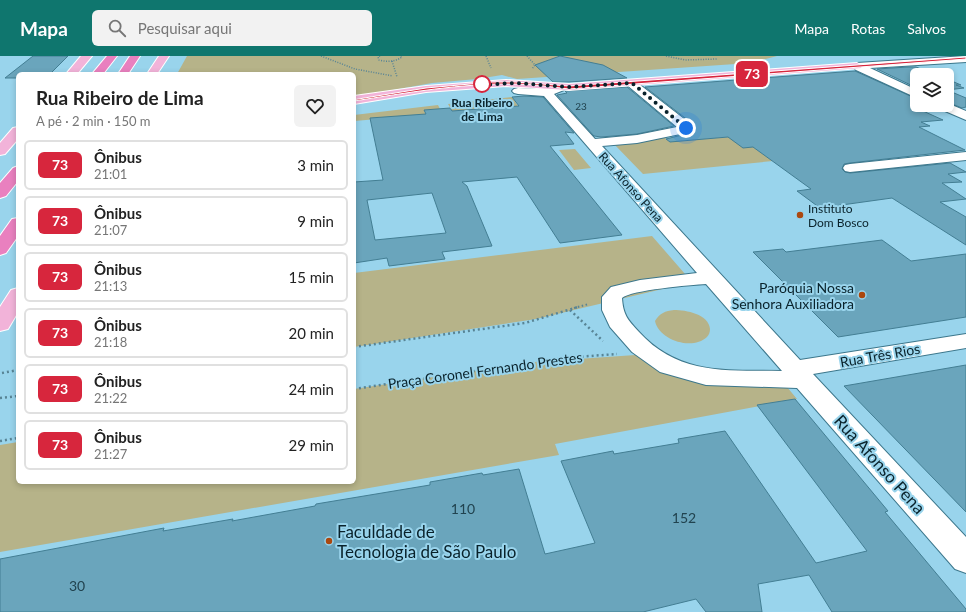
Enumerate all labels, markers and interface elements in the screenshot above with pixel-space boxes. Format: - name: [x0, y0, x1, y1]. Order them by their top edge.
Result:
- search box: [92, 10, 372, 46]
- text: Mapa: [20, 17, 68, 40]
- icon: search: [106, 17, 128, 39]
- text: Pesquisar aqui: [138, 19, 232, 37]
- text: Mapa: [794, 20, 829, 37]
- text: Rotas: [851, 20, 885, 37]
- text: Salvos: [907, 20, 946, 37]
- line badge: 73: [734, 61, 770, 87]
- text: 73: [744, 65, 760, 82]
- map controls: [910, 68, 954, 112]
- button: layers: [910, 68, 954, 112]
- marker: Rua Ribeiro de Lima: [473, 75, 491, 93]
- button: heart: [294, 85, 336, 127]
- text: Rua Ribeiro de Lima: [36, 86, 204, 109]
- place label: Rua Ribeiro de Lima: [451, 95, 513, 124]
- house number: 23: [575, 100, 587, 112]
- text: A pé · 2 min · 150 m: [36, 113, 151, 129]
- your location: [676, 118, 696, 138]
- text: Ônibus: [94, 148, 142, 166]
- street label: Rua Afonso Pena: [596, 149, 666, 225]
- text: 73: [52, 156, 68, 173]
- text: 3 min: [297, 156, 334, 174]
- text: 21:01: [94, 166, 127, 182]
- place label: Instituto Dom Bosco: [808, 201, 869, 230]
- text: Ônibus: [94, 204, 142, 222]
- marker: Instituto Dom Bosco: [795, 210, 805, 220]
- text: 73: [52, 212, 68, 229]
- text: 9 min: [297, 212, 334, 230]
- text: 21:07: [94, 222, 127, 238]
- text: Ônibus: [94, 260, 142, 278]
- text: 73: [52, 268, 68, 285]
- text: 15 min: [288, 268, 334, 286]
- text: 21:13: [94, 278, 127, 294]
- place label: Paróquia Nossa Senhora Auxiliadora: [732, 279, 854, 312]
- marker: Paróquia Nossa Senhora Auxiliadora: [857, 290, 867, 300]
- text: Ônibus: [94, 316, 142, 334]
- text: 73: [52, 324, 68, 341]
- text: 20 min: [288, 324, 334, 342]
- text: 21:18: [94, 334, 127, 350]
- street label: Rua Três Rios: [839, 340, 921, 370]
- street label: Praça Coronel Fernando Prestes: [387, 348, 583, 392]
- text: Ônibus: [94, 372, 142, 390]
- text: 73: [52, 380, 68, 397]
- text: 24 min: [288, 380, 334, 398]
- text: 21:22: [94, 390, 127, 406]
- street label: Rua Afonso Pena: [830, 410, 930, 518]
- text: Ônibus: [94, 428, 142, 446]
- text: 73: [52, 436, 68, 453]
- text: 29 min: [288, 436, 334, 454]
- text: 21:27: [94, 446, 127, 462]
- house number: 110: [451, 500, 475, 517]
- house number: 152: [672, 509, 696, 526]
- place label: Faculdade de Tecnologia de São Paulo: [337, 521, 516, 562]
- marker: Faculdade de Tecnologia de São Paulo: [324, 536, 334, 546]
- house number: 30: [69, 577, 85, 594]

